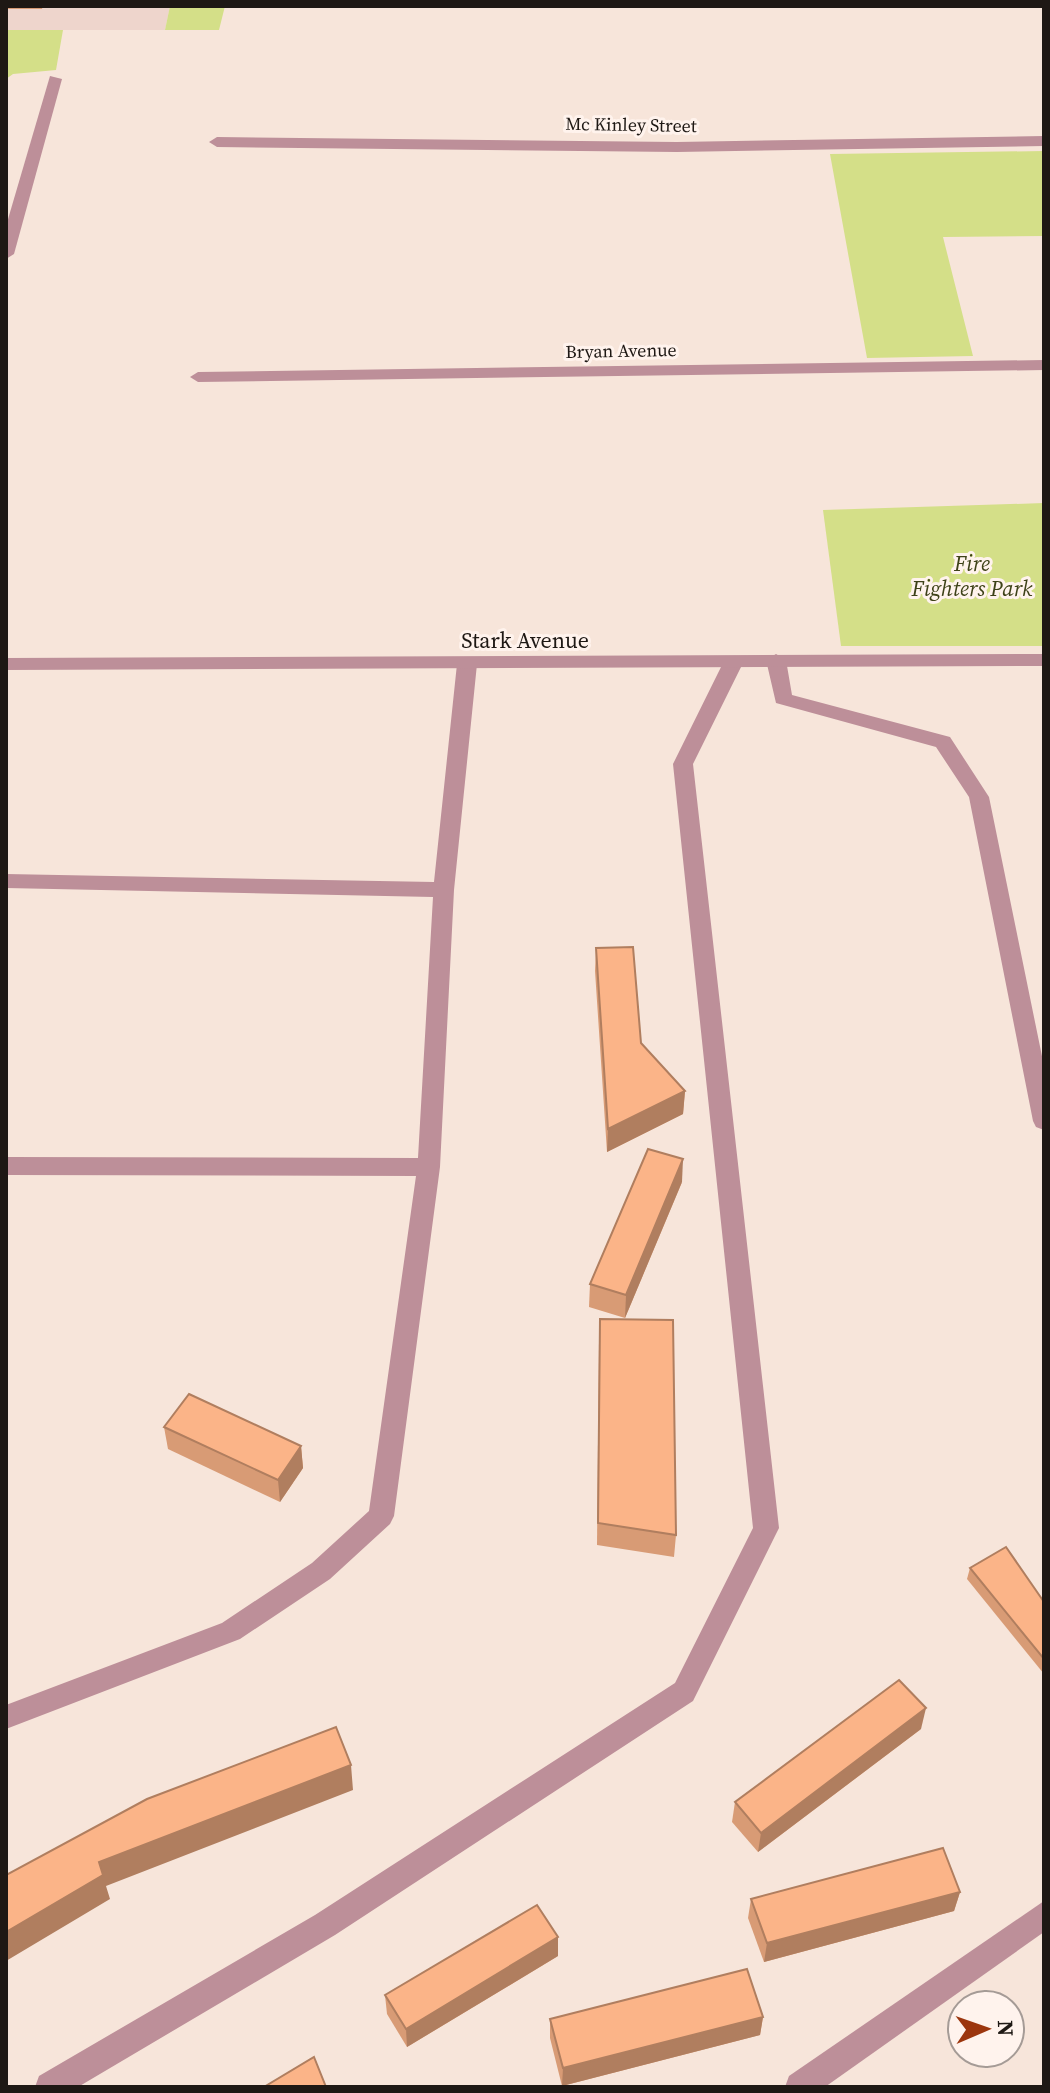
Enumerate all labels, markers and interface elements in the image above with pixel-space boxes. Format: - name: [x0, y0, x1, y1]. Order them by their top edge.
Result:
- street label: Mc Kinley Street: [565, 111, 697, 138]
- street label: Bryan Avenue: [565, 337, 677, 364]
- park label: Fire Fighters Park: [911, 548, 1033, 603]
- street label: Stark Avenue: [461, 625, 589, 655]
- north arrow: [946, 1989, 1026, 2069]
- text: N: [991, 2020, 1021, 2037]

